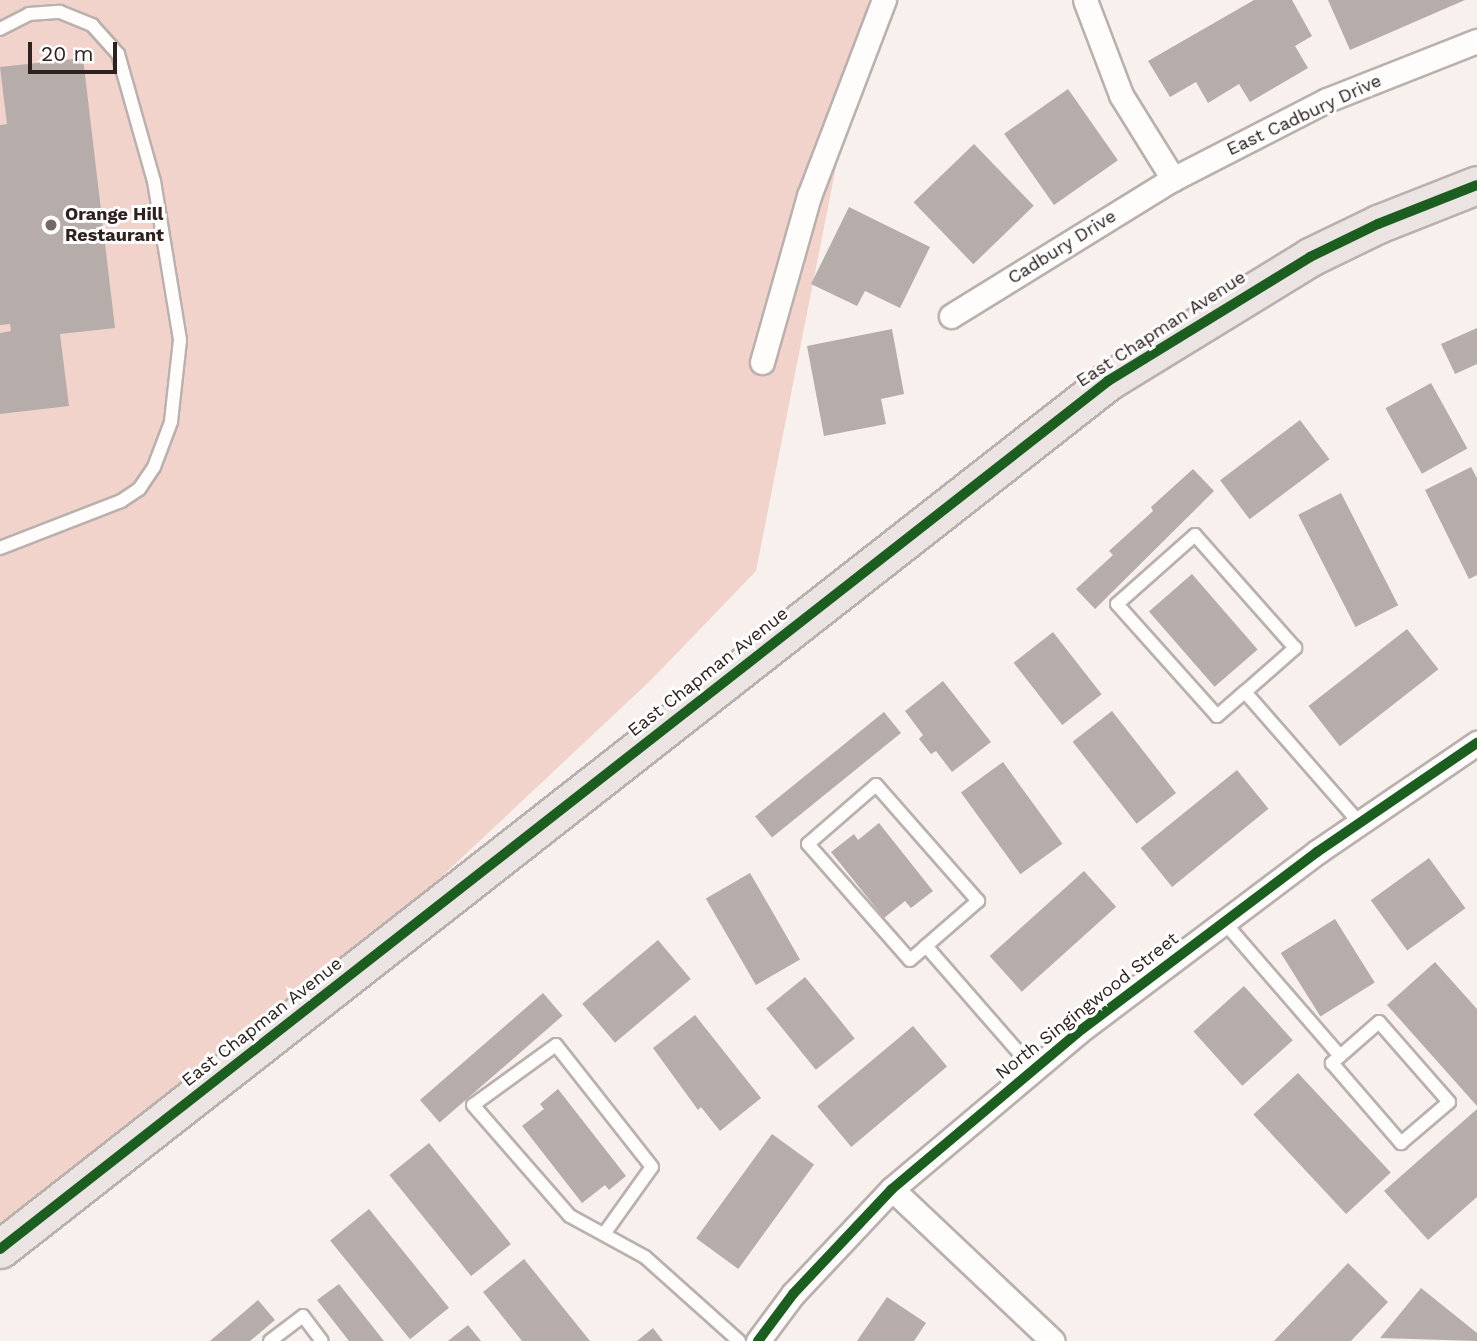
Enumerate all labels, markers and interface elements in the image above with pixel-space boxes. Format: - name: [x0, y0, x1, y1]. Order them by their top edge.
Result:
- scale bar: [32, 28, 121, 72]
- text: 20 m: [41, 41, 93, 66]
- street label: East Cadbury Drive: [1223, 70, 1385, 160]
- place label: Orange Hill Restaurant: [65, 204, 164, 246]
- street label: Cadbury Drive: [1004, 205, 1120, 289]
- marker: Orange Hill Restaurant: [43, 217, 59, 233]
- street label: East Chapman Avenue: [1072, 266, 1250, 392]
- street label: East Chapman Avenue: [623, 603, 793, 741]
- street label: North Singingwood Street: [991, 928, 1183, 1084]
- street label: East Chapman Avenue: [177, 953, 347, 1091]

